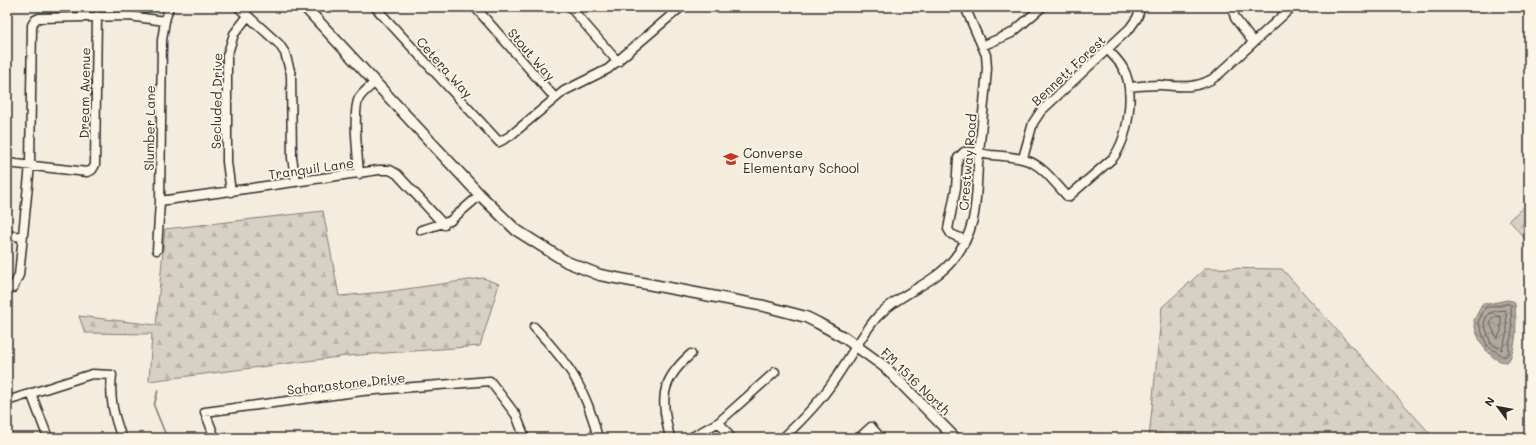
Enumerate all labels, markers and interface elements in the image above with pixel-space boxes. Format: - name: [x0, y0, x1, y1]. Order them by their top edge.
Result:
- street label: Stout Way: [505, 24, 560, 84]
- street label: Bennett Forest: [1027, 31, 1109, 109]
- street label: Cetera Way: [413, 33, 477, 101]
- street label: Dream Avenue: [75, 47, 93, 139]
- street label: Secluded Drive: [207, 53, 225, 149]
- street label: Slumber Lane: [140, 85, 158, 171]
- street label: Crestway Road: [954, 113, 980, 211]
- place label: Converse Elementary School: [743, 144, 860, 176]
- school or university icon: Converse Elementary School: [722, 150, 740, 168]
- street label: Tranquil Lane: [267, 154, 355, 182]
- street label: FM 1516 North: [878, 344, 954, 418]
- street label: Saharastone Drive: [286, 368, 406, 398]
- north arrow: [1478, 387, 1518, 427]
- text: N: [1481, 394, 1498, 409]

